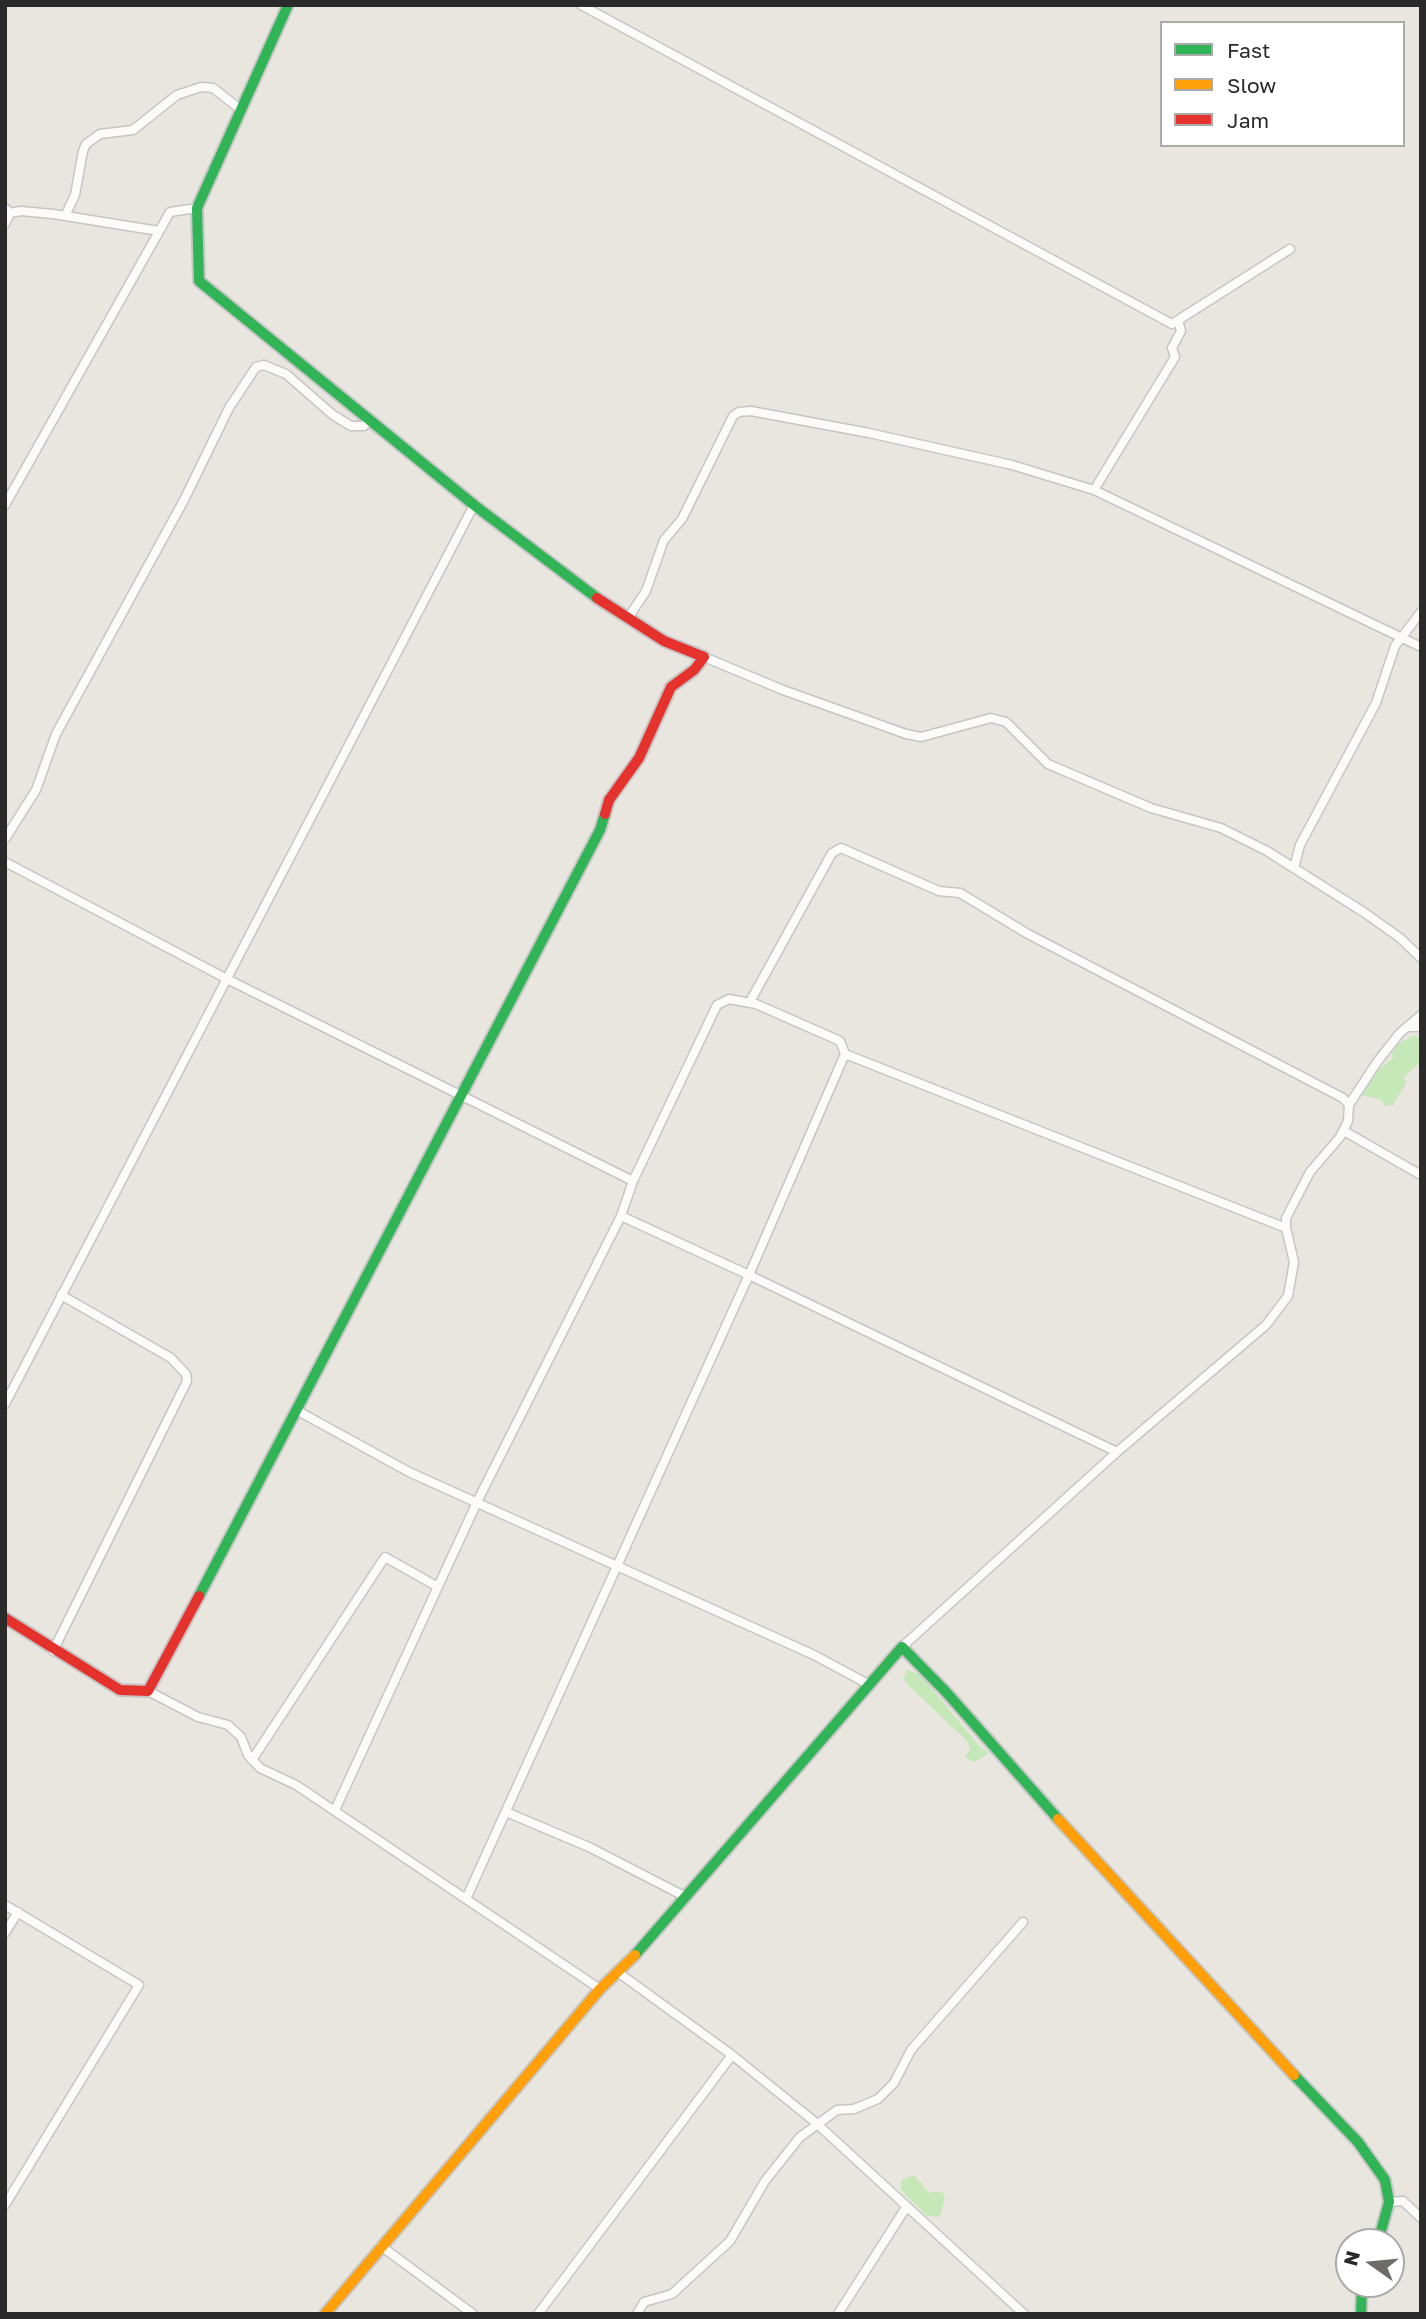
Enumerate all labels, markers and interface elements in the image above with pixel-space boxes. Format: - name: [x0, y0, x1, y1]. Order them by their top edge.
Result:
- legend: [1160, 21, 1405, 147]
- text: Fast: [1227, 37, 1270, 63]
- text: Slow: [1227, 72, 1276, 98]
- text: Jam: [1227, 107, 1269, 133]
- north arrow: [1335, 2228, 1405, 2298]
- text: N: [1338, 2248, 1364, 2268]

